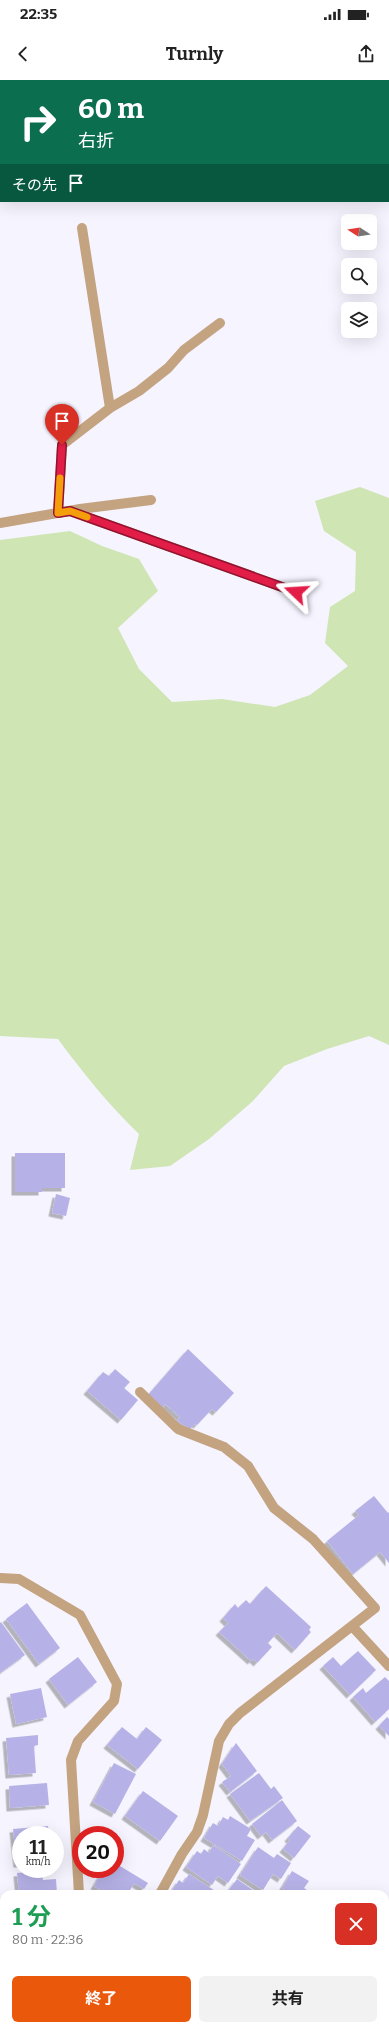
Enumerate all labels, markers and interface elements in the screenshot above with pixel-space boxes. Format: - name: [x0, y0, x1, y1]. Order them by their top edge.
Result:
- text: 22:35: [20, 5, 57, 23]
- icon: back: [12, 43, 34, 65]
- text: Turnly: [166, 43, 223, 65]
- icon: share: [355, 43, 377, 65]
- text: 60 m: [78, 92, 144, 125]
- icon: right: [12, 96, 64, 148]
- text: 右折: [78, 130, 114, 152]
- icon: arrive: [65, 172, 87, 194]
- text: その先: [12, 176, 57, 194]
- north arrow: [341, 214, 377, 250]
- map controls: [341, 214, 377, 338]
- button: search: [341, 258, 377, 294]
- button: layers: [341, 302, 377, 338]
- pin: [45, 404, 79, 445]
- icon: arrive: [51, 410, 73, 432]
- position arrow: [275, 571, 317, 613]
- speed limit sign: 20: [72, 1826, 124, 1878]
- text: 11: [29, 1835, 47, 1859]
- text: km/h: [26, 1856, 50, 1868]
- text: 1 分: [12, 1903, 51, 1931]
- button: close: [335, 1903, 377, 1945]
- text: 80 m · 22:36: [12, 1932, 83, 1947]
- button: 終了: [12, 1976, 191, 2022]
- button: 共有: [199, 1976, 377, 2022]

